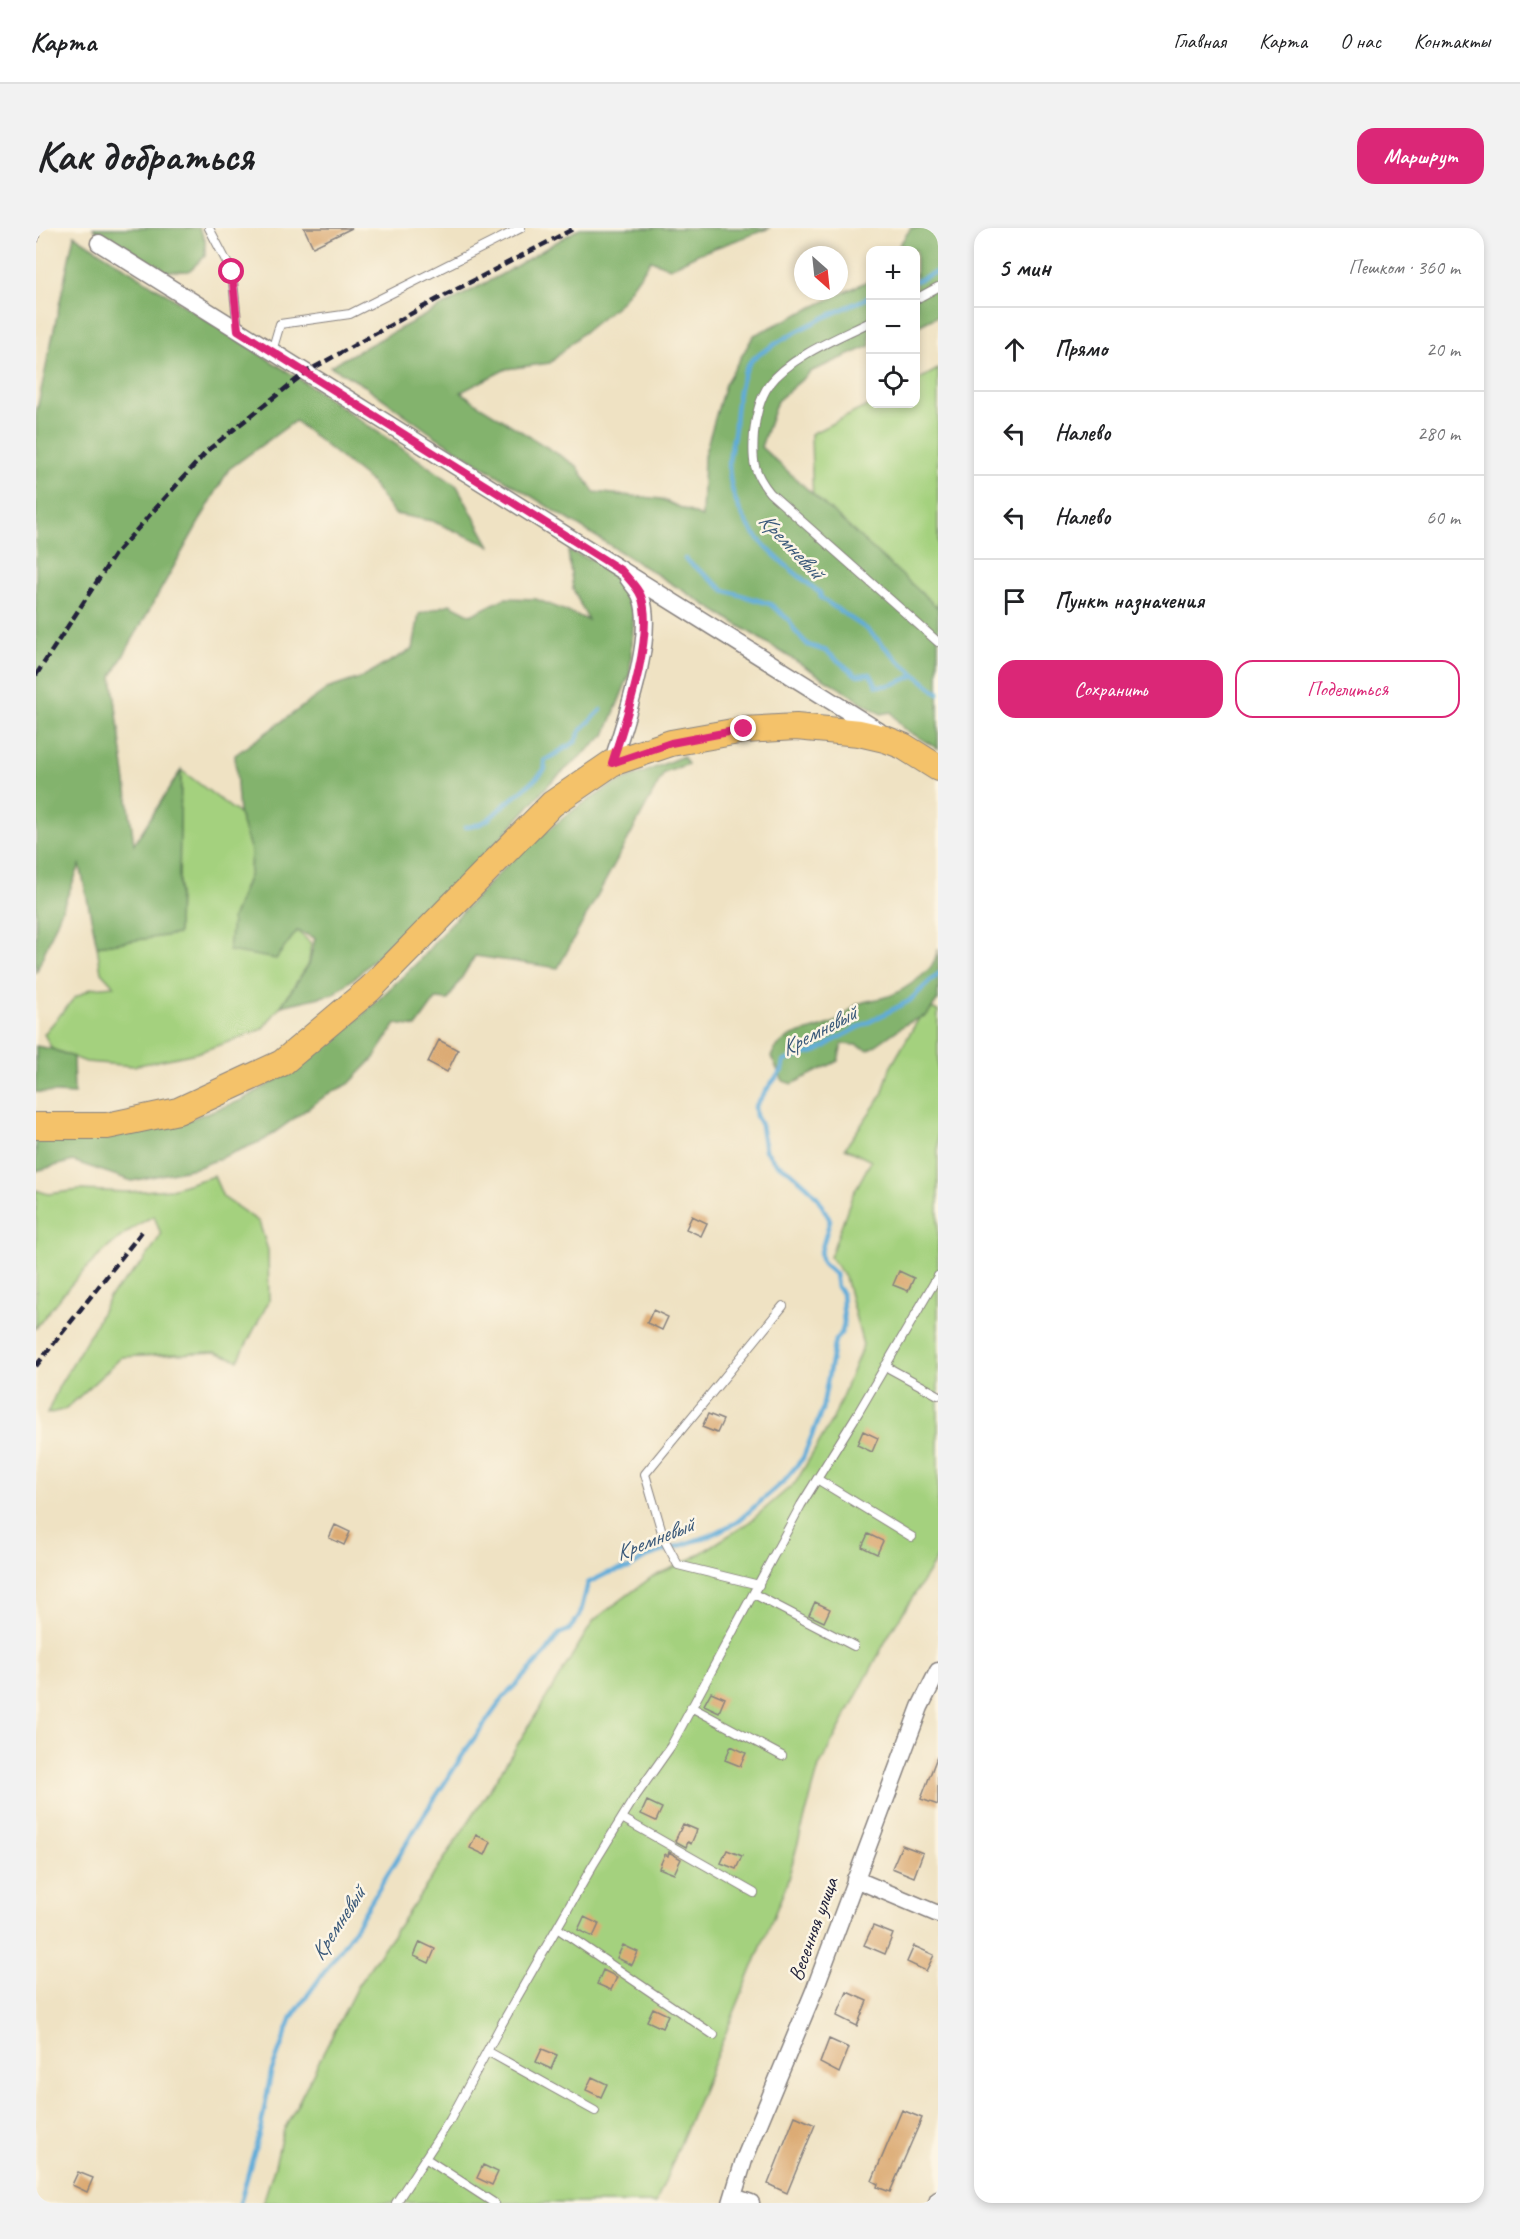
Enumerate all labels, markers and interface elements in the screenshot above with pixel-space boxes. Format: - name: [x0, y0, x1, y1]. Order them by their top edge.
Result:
- text: Карта: [30, 24, 97, 59]
- text: Главная: [1173, 28, 1226, 54]
- text: Карта: [1259, 28, 1307, 54]
- text: О нас: [1340, 28, 1381, 54]
- text: Контакты: [1414, 28, 1490, 54]
- button: Маршрут: [1357, 128, 1484, 184]
- text: Как добраться: [36, 130, 253, 183]
- north arrow: [794, 246, 848, 300]
- map controls: [866, 246, 920, 408]
- button: +: [866, 246, 920, 300]
- text: 5 мин: [998, 251, 1050, 284]
- text: Пешком · 360 m: [1348, 255, 1460, 280]
- route start: [218, 258, 244, 284]
- button: −: [866, 300, 920, 354]
- icon: ahead: [998, 333, 1031, 366]
- text: Прямо: [1055, 335, 1107, 363]
- text: 20 m: [1426, 337, 1460, 362]
- button: locate: [866, 354, 920, 408]
- icon: left: [998, 417, 1031, 450]
- text: Налево: [1055, 419, 1111, 447]
- text: 280 m: [1417, 421, 1460, 446]
- icon: left: [998, 501, 1031, 534]
- text: Налево: [1055, 503, 1111, 531]
- text: 60 m: [1426, 505, 1460, 530]
- water label: Кремневый: [753, 507, 833, 588]
- icon: arrive: [998, 585, 1031, 618]
- text: Пункт назначения: [1055, 587, 1204, 615]
- button: Сохранить: [998, 660, 1223, 718]
- button: Поделиться: [1235, 660, 1460, 718]
- route end: [730, 715, 756, 741]
- water label: Кремневый: [776, 997, 865, 1062]
- water label: Кремневый: [611, 1509, 702, 1567]
- street label: Весенняя улица: [782, 1872, 844, 1984]
- water label: Кремневый: [304, 1878, 374, 1965]

